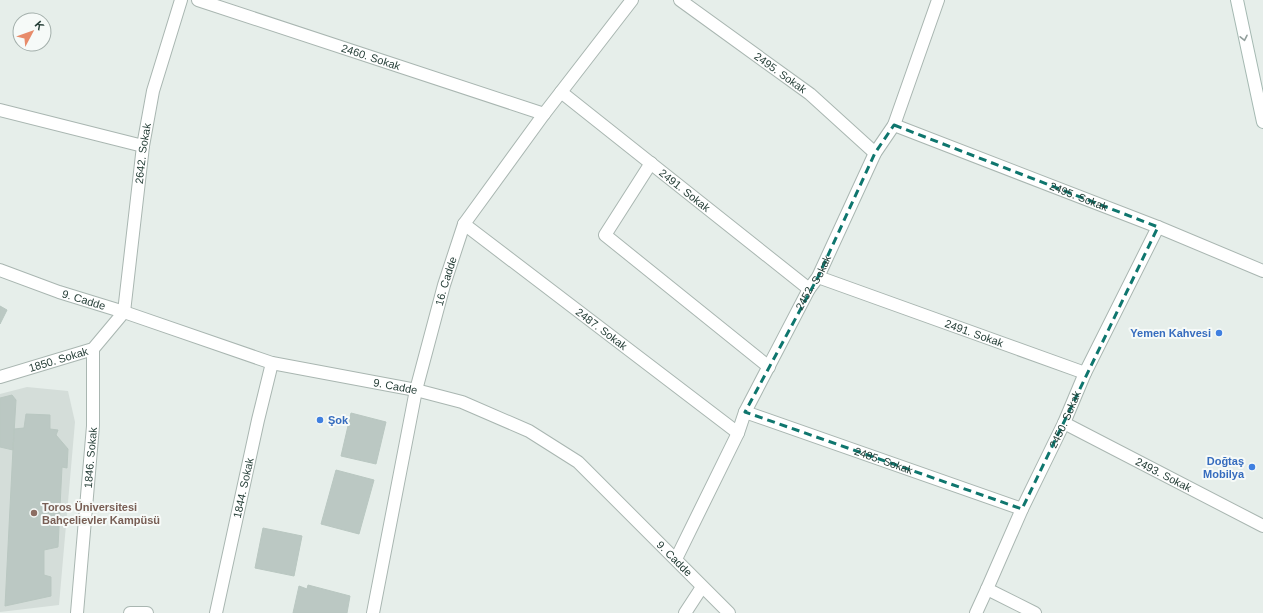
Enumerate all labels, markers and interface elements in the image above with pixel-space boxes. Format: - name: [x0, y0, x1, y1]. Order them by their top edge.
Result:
- north arrow: [12, 12, 52, 52]
- text: K: [32, 19, 47, 32]
- one-way arrow: [1240, 35, 1248, 41]
- street label: 2460. Sokak: [340, 42, 402, 72]
- street label: 2495. Sokak: [752, 50, 809, 96]
- street label: 2642. Sokak: [133, 122, 153, 185]
- street label: 2491. Sokak: [657, 167, 713, 214]
- street label: 2495. Sokak: [1048, 180, 1110, 213]
- street label: 2452. Sokak: [793, 253, 833, 312]
- street label: 16. Cadde: [433, 255, 459, 307]
- street label: 9. Cadde: [61, 287, 107, 312]
- street label: 2487. Sokak: [574, 306, 630, 353]
- street label: 2491. Sokak: [943, 317, 1006, 349]
- place label: Yemen Kahvesi: [1130, 327, 1211, 339]
- marker: Yemen Kahvesi: [1214, 328, 1224, 338]
- street label: 1850. Sokak: [27, 345, 90, 374]
- street label: 9. Cadde: [372, 376, 418, 396]
- street label: 2450. Sokak: [1047, 389, 1083, 450]
- place label: Şok: [328, 414, 349, 426]
- marker: Şok: [315, 415, 325, 425]
- street label: 1846. Sokak: [82, 426, 99, 489]
- street label: 2485. Sokak: [853, 445, 915, 477]
- street label: 2493. Sokak: [1134, 455, 1194, 494]
- place label: Doğtaş Mobilya: [1203, 455, 1245, 480]
- street label: 1844. Sokak: [231, 456, 256, 519]
- marker: Doğtaş Mobilya: [1247, 462, 1257, 472]
- place label: Toros Üniversitesi Bahçelievler Kampüsü: [42, 501, 160, 526]
- marker: Toros Üniversitesi Bahçelievler Kampüsü: [29, 508, 39, 518]
- street label: 9. Cadde: [654, 538, 695, 579]

